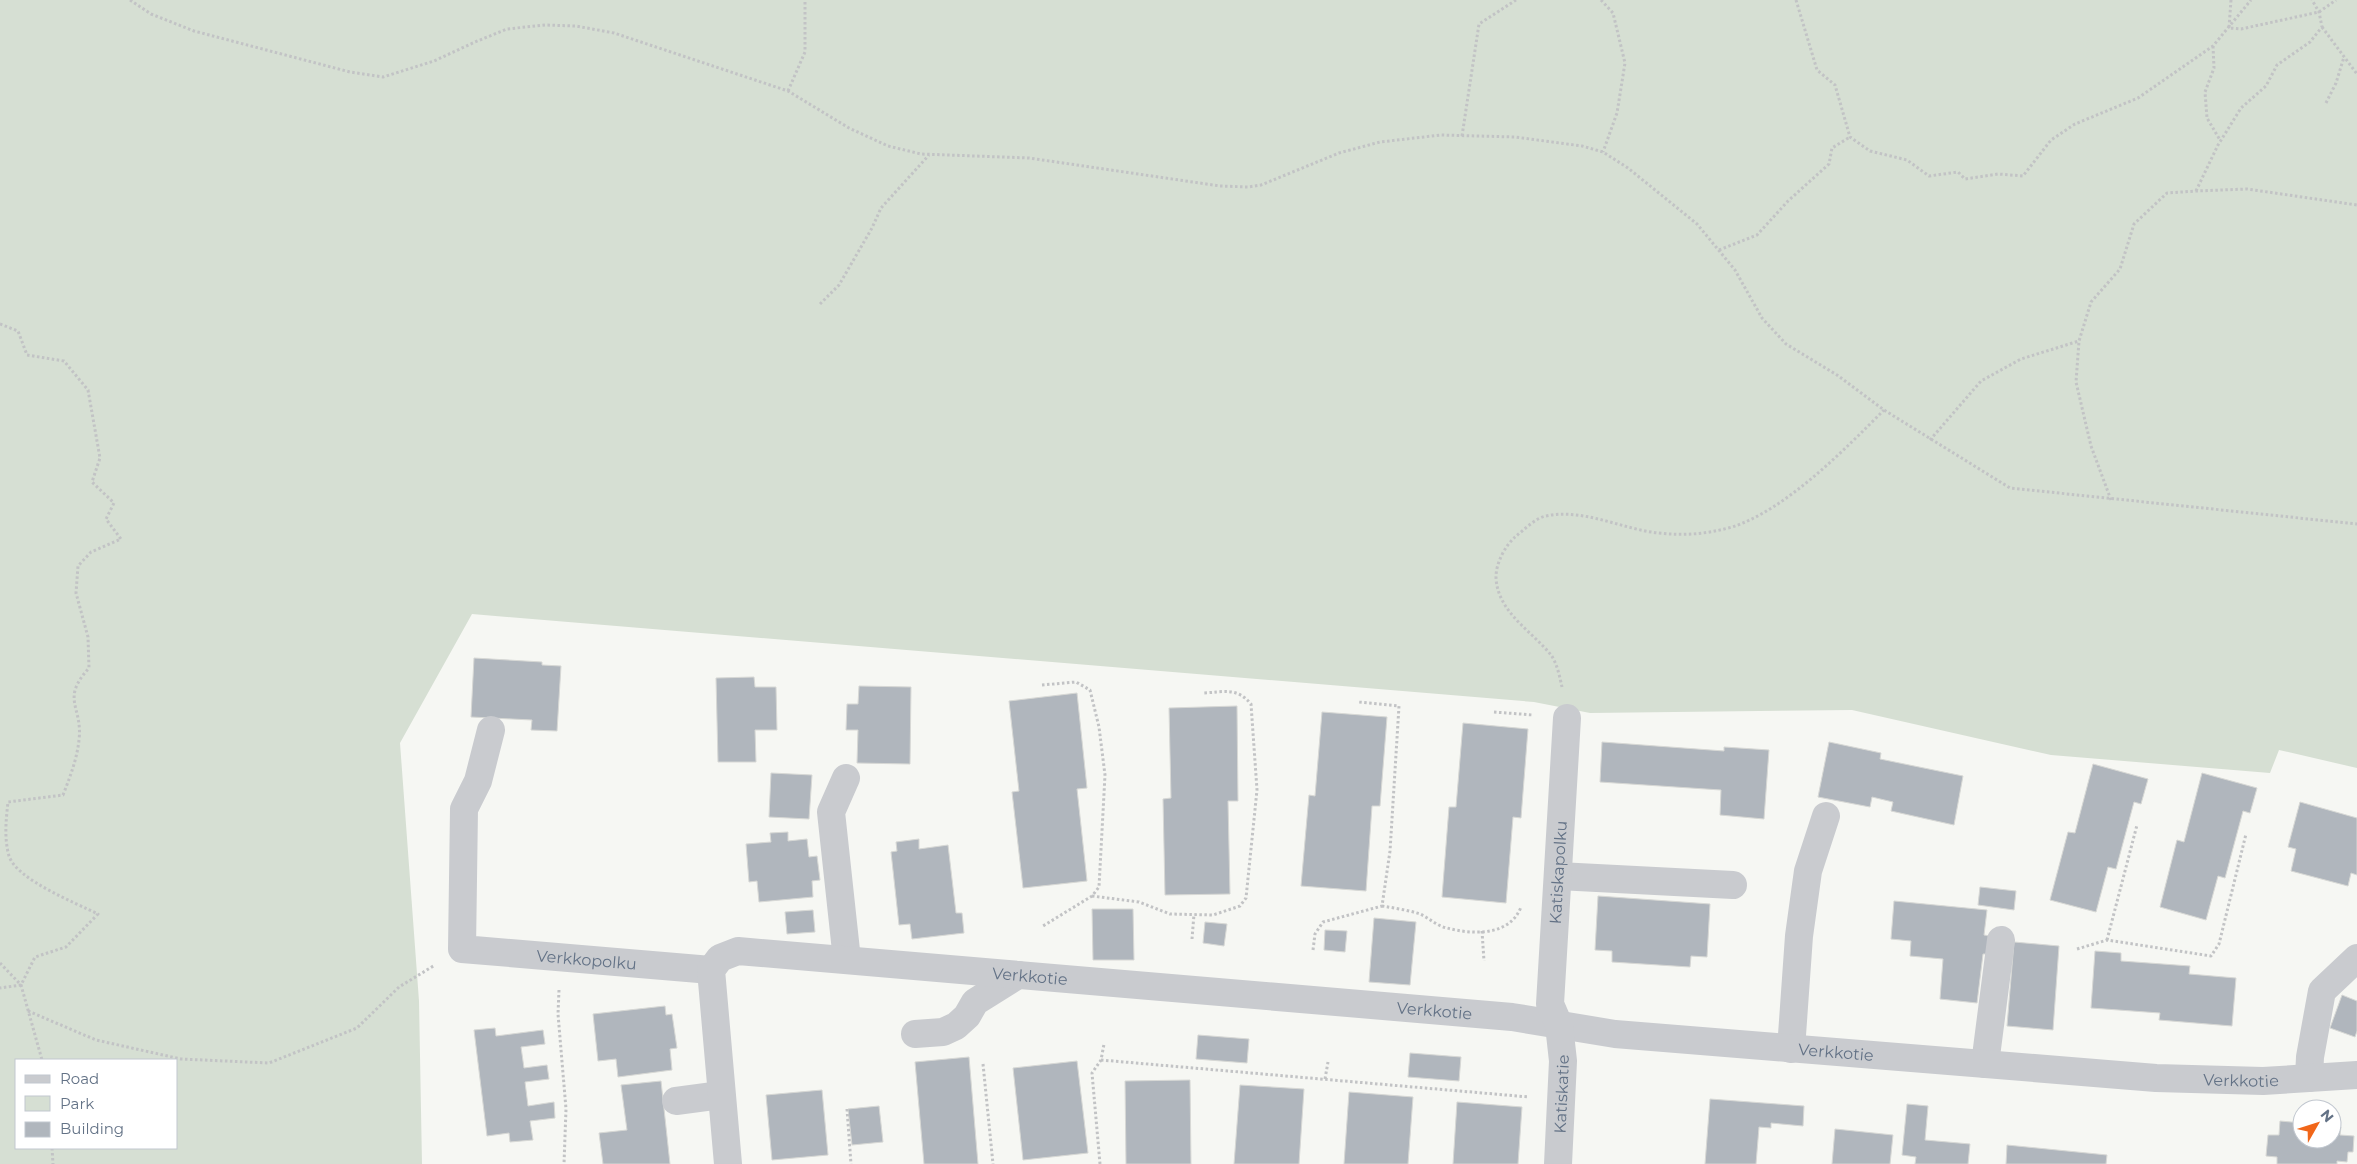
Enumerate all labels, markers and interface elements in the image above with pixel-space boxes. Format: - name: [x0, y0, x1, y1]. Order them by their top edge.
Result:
- street label: Katiskapolku: [1545, 820, 1570, 925]
- street label: Verkkopolku: [536, 946, 637, 973]
- street label: Verkkotie: [991, 963, 1068, 989]
- street label: Verkkotie: [1396, 998, 1473, 1023]
- street label: Verkkotie: [1798, 1039, 1874, 1065]
- street label: Katiskatie: [1550, 1054, 1573, 1134]
- legend: [15, 1059, 178, 1149]
- text: Road: [60, 1069, 99, 1088]
- street label: Verkkotie: [2203, 1070, 2279, 1091]
- text: Park: [60, 1094, 94, 1113]
- north arrow: [2292, 1099, 2342, 1149]
- text: N: [2317, 1106, 2338, 1126]
- text: Building: [60, 1119, 124, 1138]

